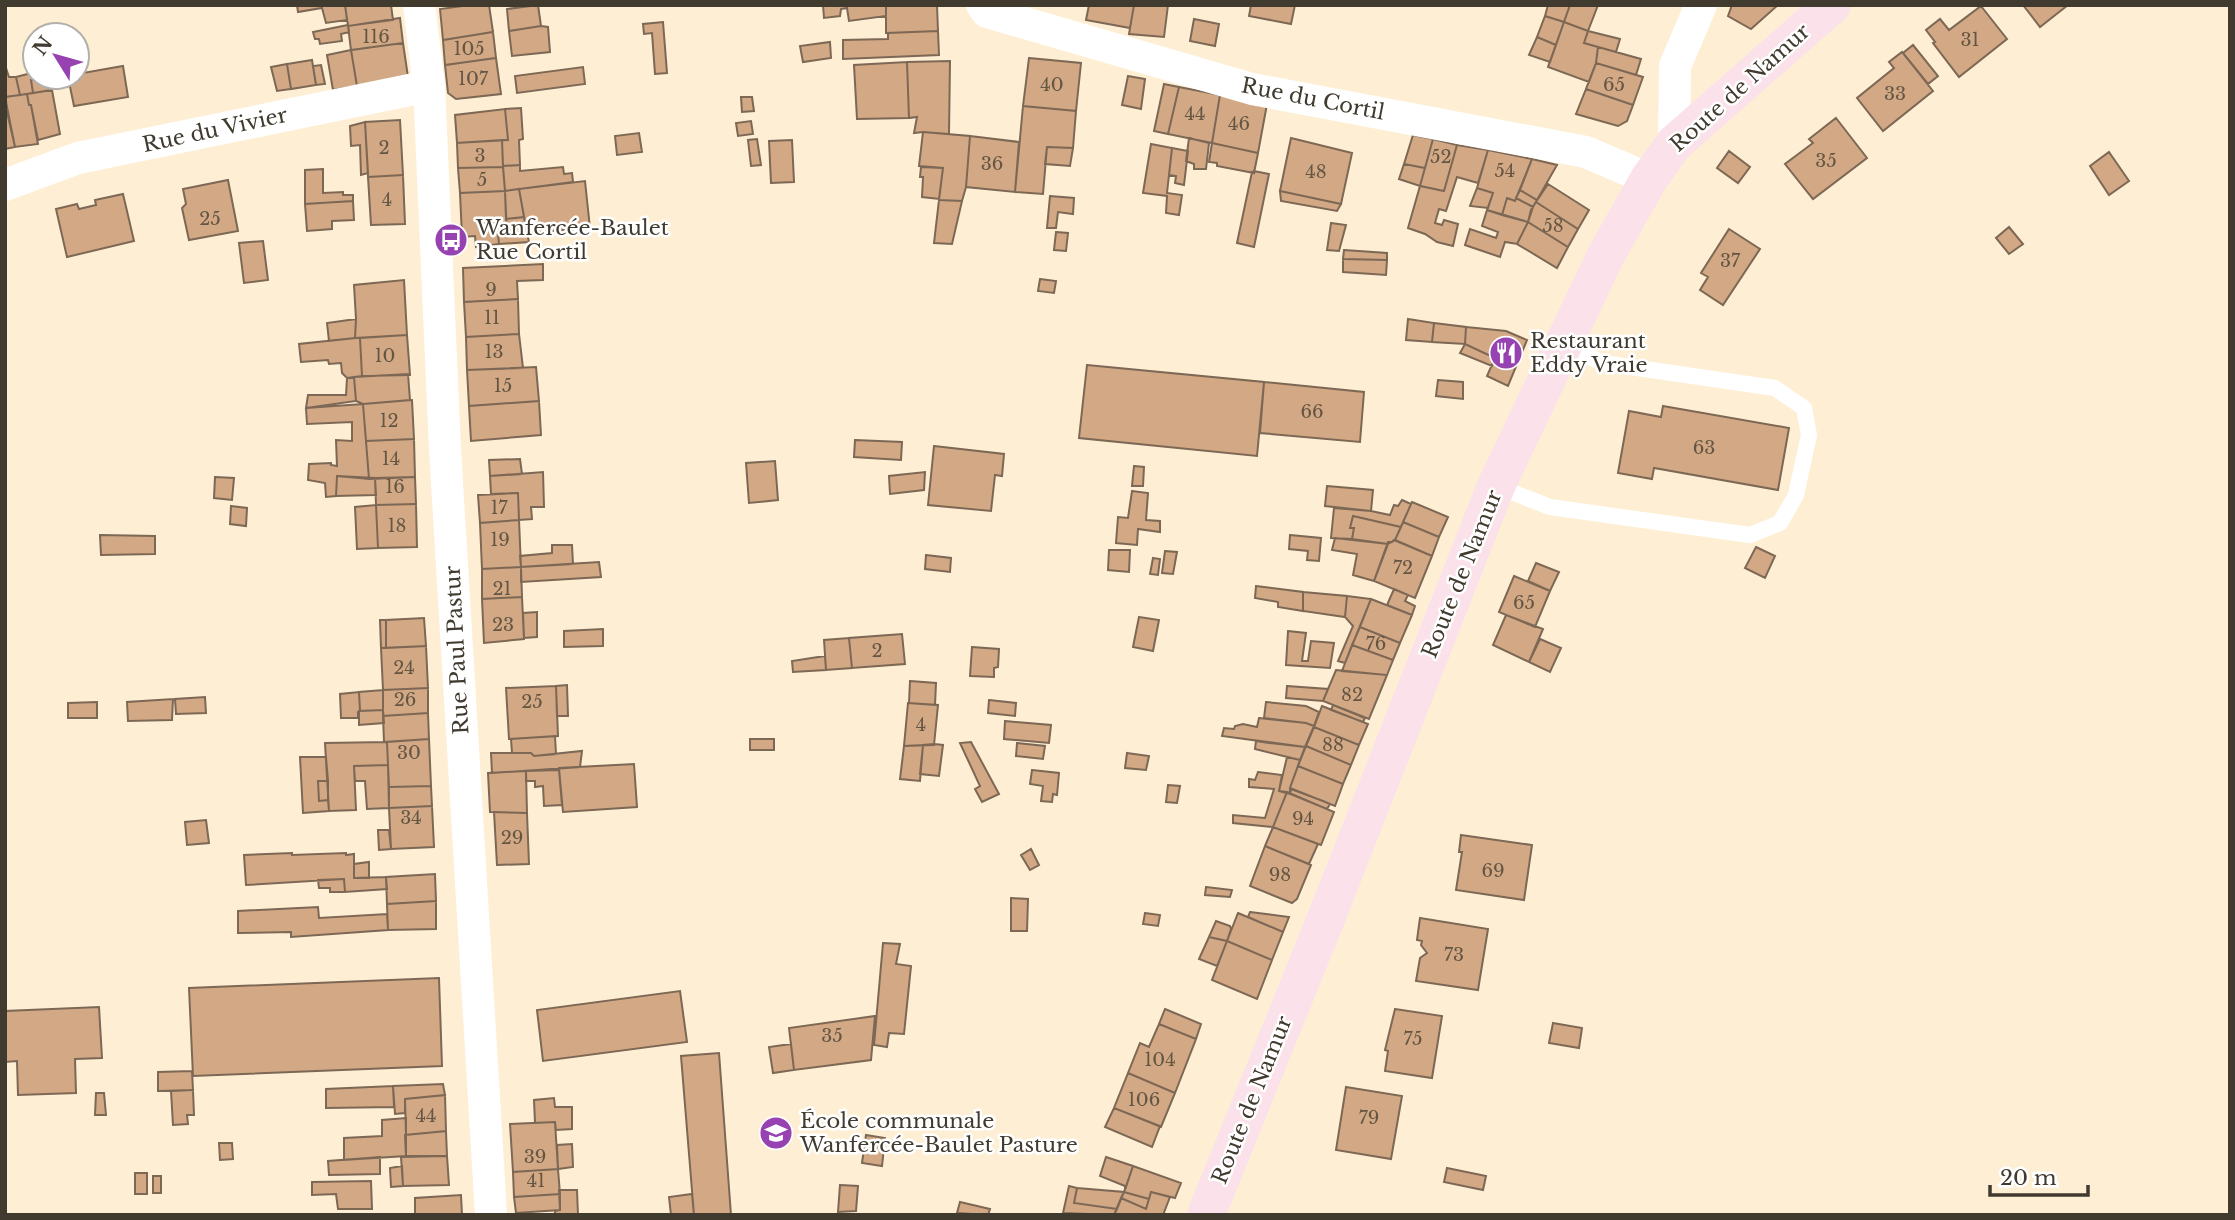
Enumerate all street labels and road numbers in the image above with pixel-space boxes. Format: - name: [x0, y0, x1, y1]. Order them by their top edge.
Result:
- street label: Route de Namur: [1665, 19, 1815, 157]
- street label: Rue du Cortil: [1239, 72, 1387, 126]
- street label: Rue du Vivier: [140, 102, 290, 158]
- street label: Route de Namur: [1416, 486, 1508, 662]
- street label: Rue Paul Pastur: [440, 565, 474, 735]
- street label: Route de Namur: [1206, 1012, 1298, 1188]

